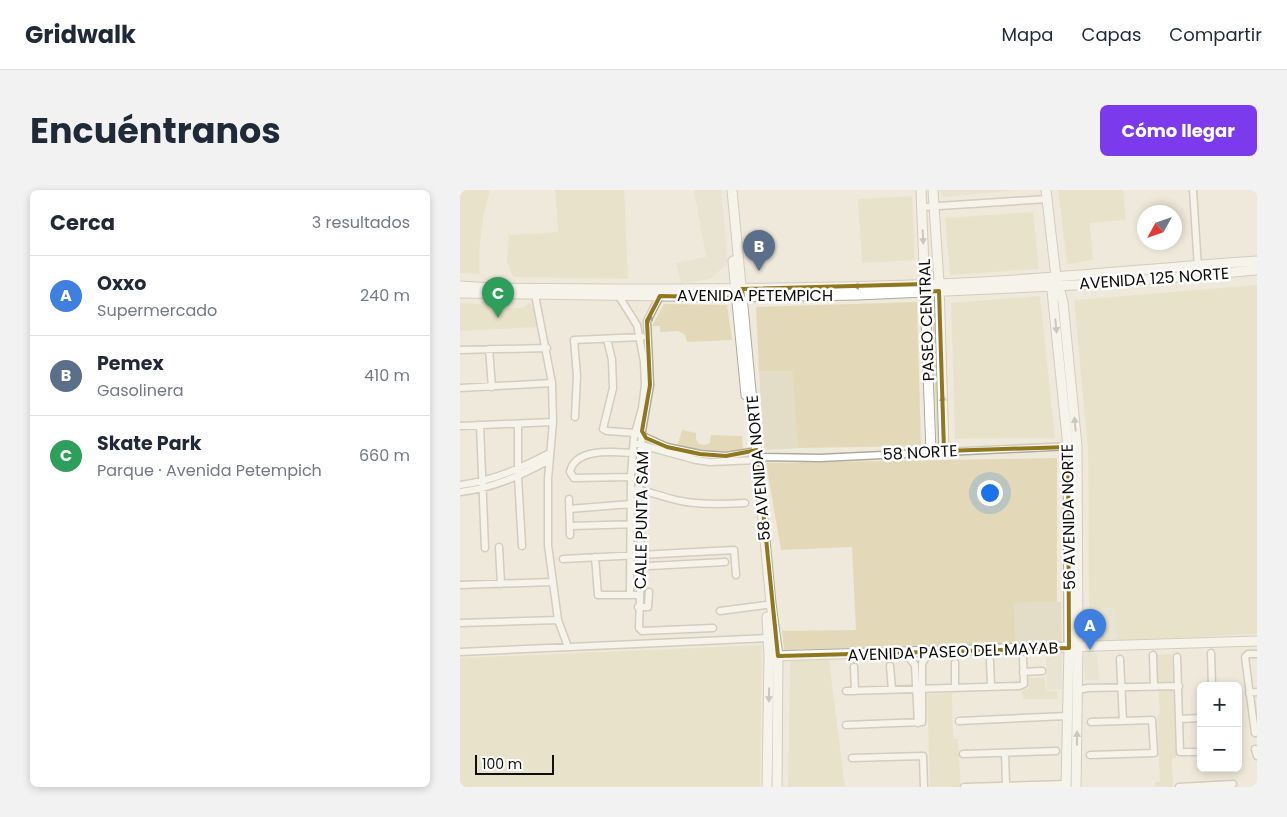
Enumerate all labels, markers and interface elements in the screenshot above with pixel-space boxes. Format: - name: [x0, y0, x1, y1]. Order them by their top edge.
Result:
- text: Gridwalk: [25, 18, 136, 51]
- text: Mapa: [1001, 22, 1054, 47]
- text: Capas: [1082, 22, 1141, 47]
- text: Compartir: [1169, 22, 1262, 47]
- button: Cómo llegar: [1100, 105, 1257, 156]
- text: Encuéntranos: [30, 106, 281, 155]
- north arrow: [1137, 205, 1182, 250]
- text: Cerca: [50, 208, 115, 237]
- text: 3 resultados: [312, 211, 410, 234]
- one-way arrow: [919, 229, 927, 245]
- pin: B: [743, 230, 775, 271]
- street label: PASEO CENTRAL: [913, 258, 940, 382]
- street label: AVENIDA 125 NORTE: [1078, 262, 1230, 295]
- text: Oxxo: [97, 270, 146, 297]
- pin: C: [482, 277, 514, 318]
- one-way arrow: [852, 282, 868, 290]
- text: A: [60, 284, 72, 307]
- text: 240 m: [360, 284, 410, 307]
- street label: AVENIDA PETEMPICH: [677, 284, 833, 307]
- text: Supermercado: [97, 299, 217, 322]
- one-way arrow: [645, 313, 653, 329]
- one-way arrow: [1052, 318, 1060, 334]
- text: Pemex: [97, 350, 164, 377]
- text: B: [61, 364, 71, 387]
- text: 410 m: [364, 364, 410, 387]
- text: Gasolinera: [97, 379, 184, 402]
- street label: 58 AVENIDA NORTE: [741, 394, 776, 542]
- one-way arrow: [939, 394, 947, 410]
- one-way arrow: [1071, 415, 1079, 431]
- text: Skate Park: [97, 430, 201, 457]
- street label: 58 NORTE: [882, 439, 958, 466]
- text: C: [60, 444, 72, 467]
- text: 660 m: [359, 444, 410, 467]
- street label: 56 AVENIDA NORTE: [1056, 444, 1081, 590]
- street label: CALLE PUNTA SAM: [629, 451, 654, 589]
- text: Parque · Avenida Petempich: [97, 459, 322, 482]
- your location: [977, 480, 1003, 506]
- pin: A: [1074, 609, 1106, 650]
- street label: AVENIDA PASEO DEL MAYAB: [847, 636, 1059, 667]
- map controls: [1197, 682, 1242, 772]
- button: +: [1197, 682, 1242, 727]
- one-way arrow: [764, 687, 772, 703]
- button: −: [1197, 727, 1242, 772]
- one-way arrow: [1073, 730, 1081, 746]
- scale bar: [475, 752, 554, 775]
- text: 100 m: [482, 754, 522, 774]

